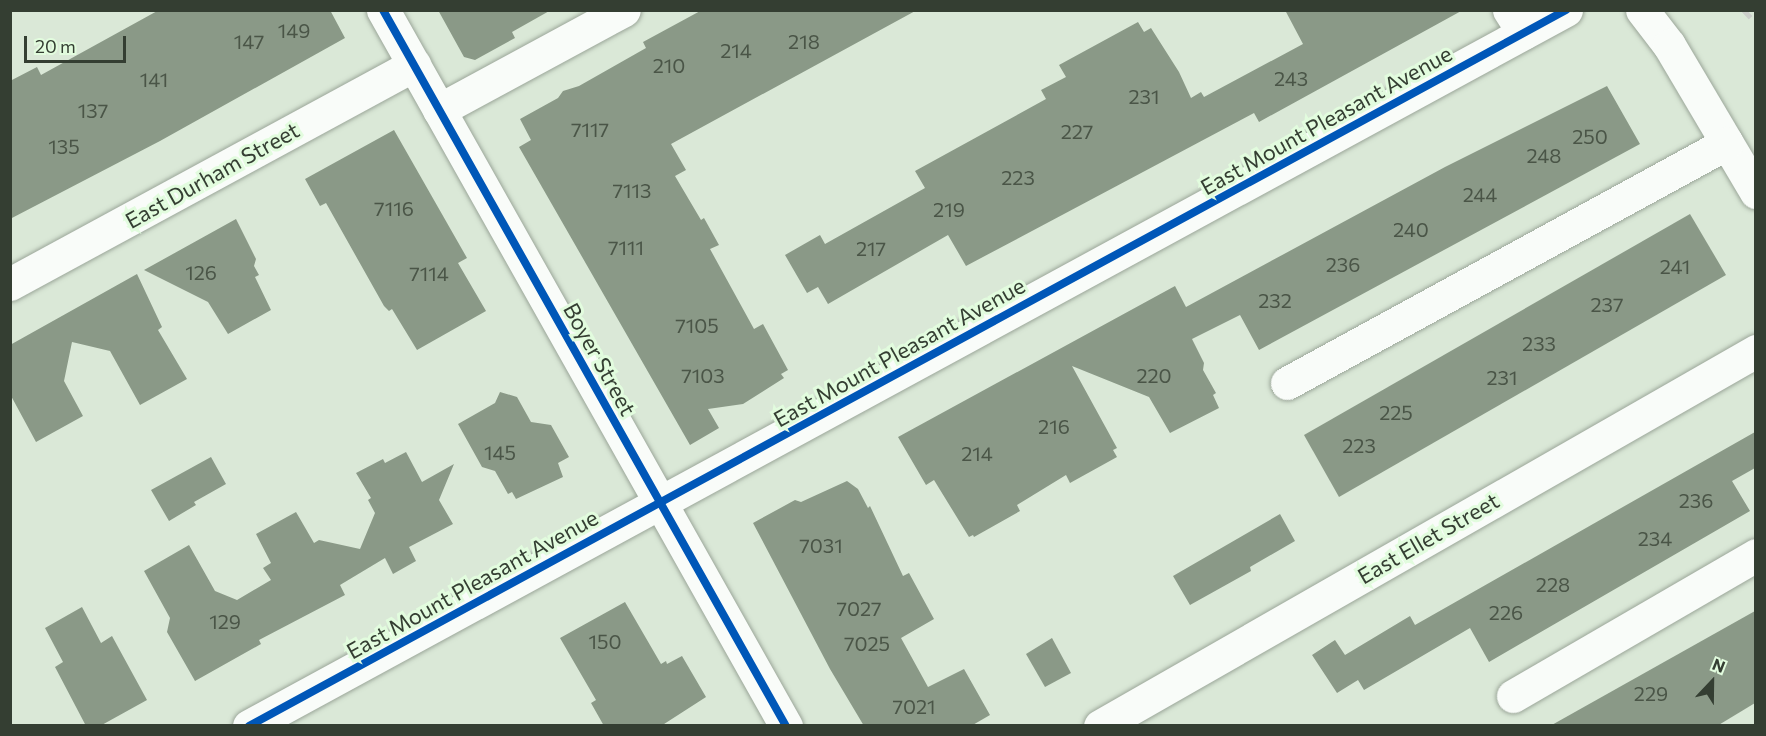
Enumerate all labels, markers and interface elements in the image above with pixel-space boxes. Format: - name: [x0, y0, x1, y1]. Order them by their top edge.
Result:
- house number: 149: [278, 18, 310, 42]
- scale bar: [27, 24, 129, 62]
- house number: 147: [234, 29, 264, 53]
- house number: 218: [788, 29, 820, 53]
- text: 20 m: [35, 35, 76, 57]
- house number: 214: [720, 38, 752, 62]
- street label: East Mount Pleasant Avenue: [1196, 40, 1456, 200]
- house number: 210: [653, 53, 685, 77]
- house number: 243: [1274, 66, 1308, 90]
- house number: 141: [140, 67, 168, 91]
- house number: 231: [1128, 84, 1160, 108]
- house number: 137: [78, 98, 108, 122]
- street label: East Durham Street: [120, 116, 304, 234]
- house number: 7117: [571, 117, 609, 141]
- house number: 227: [1061, 119, 1093, 143]
- house number: 250: [1572, 124, 1608, 148]
- house number: 135: [48, 134, 80, 158]
- house number: 248: [1527, 143, 1561, 167]
- house number: 223: [1001, 165, 1035, 189]
- house number: 7113: [612, 178, 652, 202]
- house number: 244: [1463, 182, 1497, 206]
- house number: 7116: [374, 196, 414, 220]
- house number: 219: [933, 197, 965, 221]
- house number: 240: [1393, 217, 1429, 241]
- house number: 7111: [608, 235, 644, 259]
- house number: 217: [856, 236, 886, 260]
- house number: 236: [1326, 252, 1360, 276]
- house number: 241: [1660, 254, 1690, 278]
- house number: 126: [185, 260, 217, 284]
- house number: 7114: [409, 261, 449, 285]
- street label: East Mount Pleasant Avenue: [769, 272, 1029, 432]
- house number: 232: [1258, 288, 1292, 312]
- house number: 237: [1591, 292, 1623, 316]
- street label: Boyer Street: [558, 298, 642, 420]
- house number: 7105: [675, 313, 719, 337]
- house number: 233: [1522, 331, 1556, 355]
- house number: 7103: [681, 363, 725, 387]
- house number: 220: [1136, 363, 1172, 387]
- house number: 231: [1486, 365, 1518, 389]
- house number: 225: [1379, 400, 1413, 424]
- house number: 216: [1038, 414, 1070, 438]
- house number: 223: [1342, 433, 1376, 457]
- house number: 145: [484, 440, 516, 464]
- house number: 214: [961, 441, 993, 465]
- street label: East Ellet Street: [1353, 487, 1503, 589]
- house number: 236: [1679, 488, 1713, 512]
- street label: East Mount Pleasant Avenue: [342, 504, 602, 664]
- house number: 234: [1638, 526, 1672, 550]
- house number: 7031: [799, 533, 843, 557]
- house number: 228: [1536, 572, 1570, 596]
- house number: 7027: [836, 596, 882, 620]
- house number: 226: [1489, 600, 1523, 624]
- house number: 129: [209, 609, 241, 633]
- house number: 150: [588, 629, 622, 653]
- house number: 7025: [844, 631, 890, 655]
- north arrow: [1682, 652, 1742, 712]
- text: N: [1710, 654, 1728, 676]
- house number: 229: [1634, 681, 1668, 705]
- house number: 7021: [892, 694, 936, 718]

